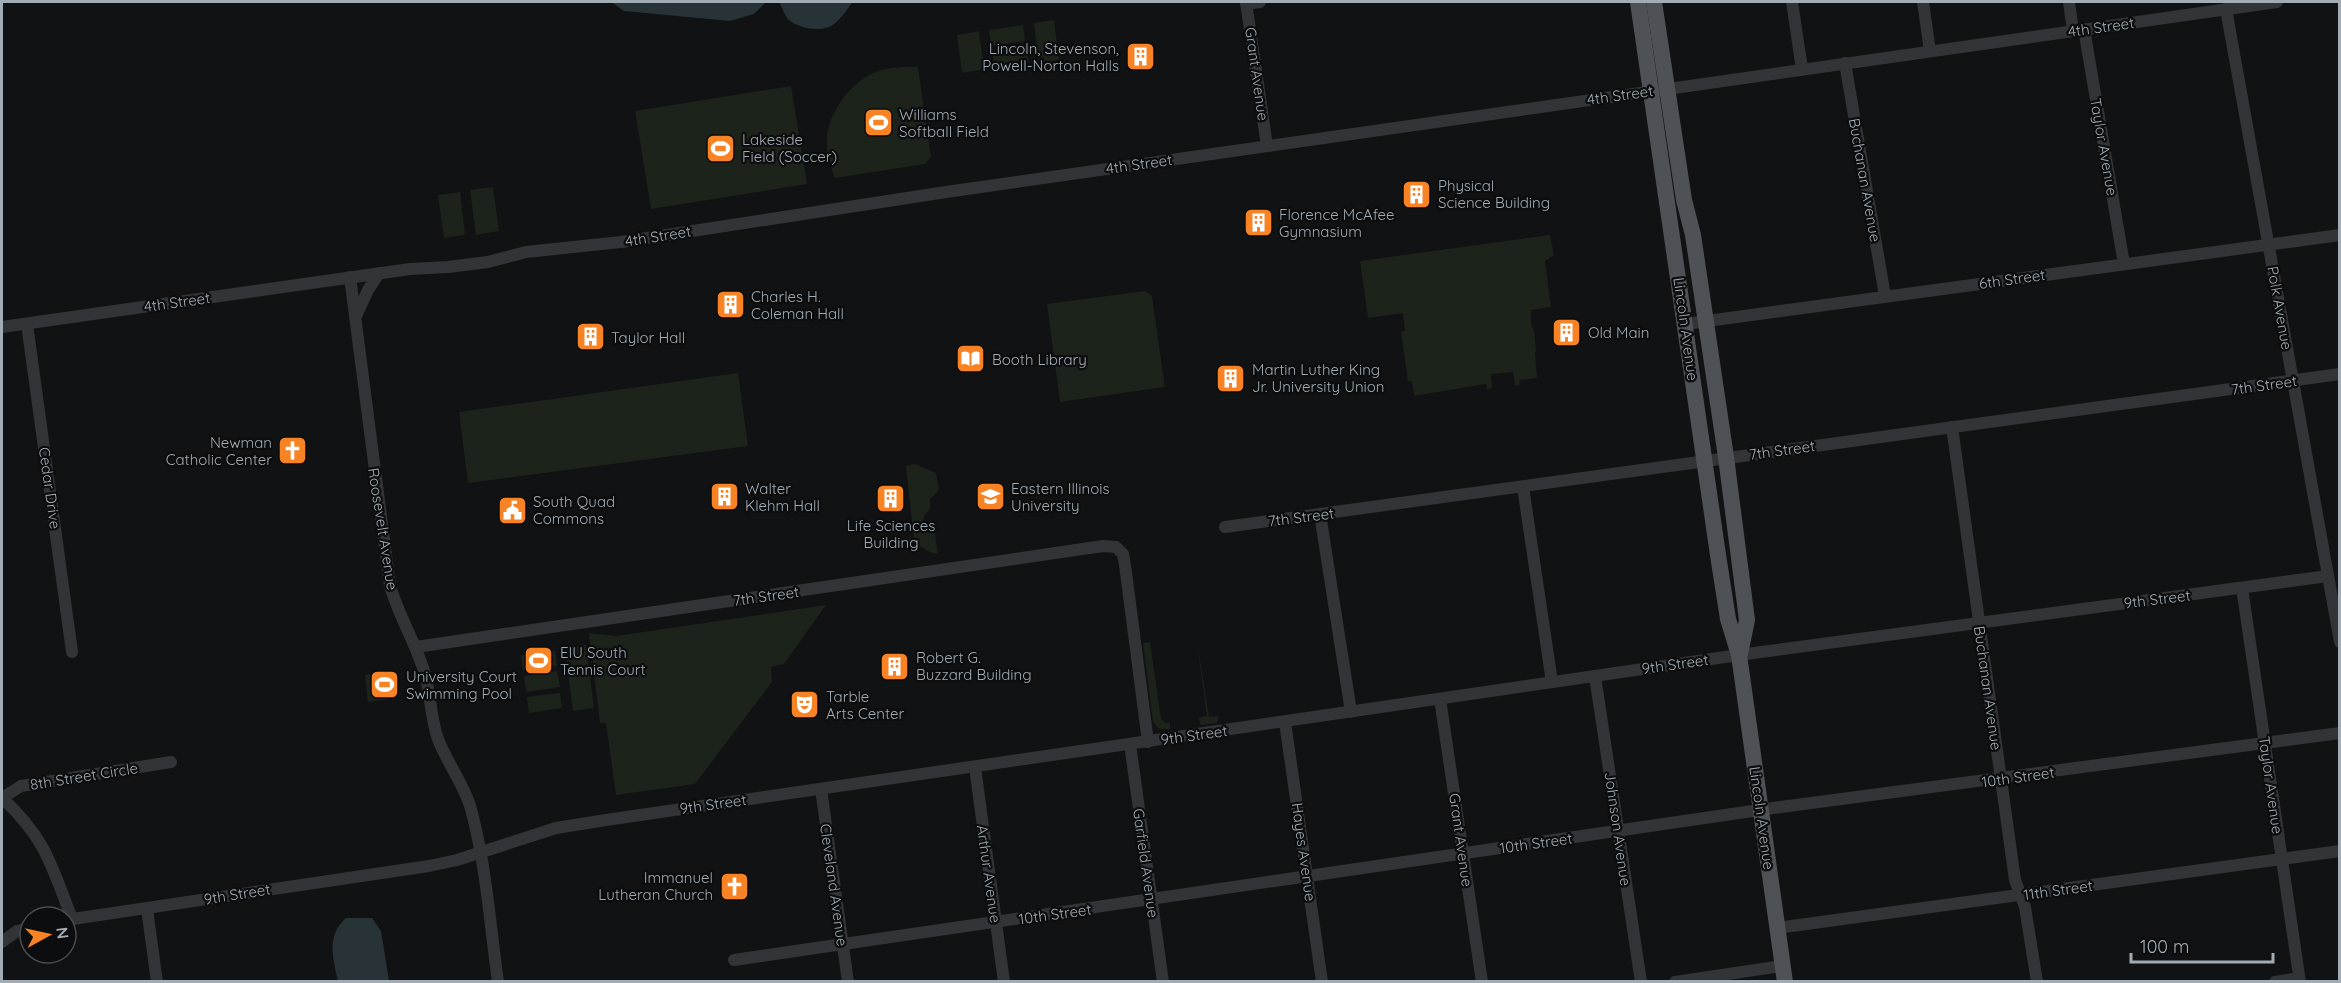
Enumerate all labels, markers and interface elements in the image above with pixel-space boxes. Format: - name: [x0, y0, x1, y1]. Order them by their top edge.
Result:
- street label: 4th Street: [2067, 13, 2135, 41]
- street label: Grant Avenue: [1241, 26, 1273, 122]
- place label: Lincoln, Stevenson, Powell-Norton Halls: [982, 39, 1119, 75]
- building icon: Lincoln, Stevenson, Powell-Norton Halls: [1124, 41, 1156, 73]
- street label: 4th Street: [1586, 81, 1654, 109]
- street label: Taylor Avenue: [2086, 97, 2122, 197]
- place label: Williams Softball Field: [899, 105, 989, 141]
- sports icon: Williams Softball Field: [862, 107, 894, 139]
- street label: Buchanan Avenue: [1845, 117, 1885, 243]
- place label: Lakeside Field (Soccer): [742, 130, 837, 166]
- sports icon: Lakeside Field (Soccer): [705, 132, 737, 164]
- street label: 4th Street: [1105, 150, 1173, 178]
- place label: Physical Science Building: [1438, 176, 1550, 212]
- building icon: Physical Science Building: [1401, 178, 1433, 210]
- place label: Florence McAfee Gymnasium: [1279, 205, 1394, 241]
- building icon: Florence McAfee Gymnasium: [1242, 207, 1274, 239]
- street label: 4th Street: [624, 221, 692, 251]
- street label: 6th Street: [1978, 265, 2046, 293]
- street label: Polk Avenue: [2263, 265, 2297, 351]
- street label: Lincoln Avenue: [1669, 276, 1703, 382]
- place label: Charles H. Coleman Hall: [751, 287, 844, 323]
- street label: 4th Street: [143, 288, 211, 316]
- building icon: Charles H. Coleman Hall: [714, 289, 746, 321]
- building icon: Old Main: [1551, 316, 1583, 348]
- building icon: Taylor Hall: [574, 321, 606, 353]
- place label: Old Main: [1588, 323, 1649, 342]
- place label: Taylor Hall: [611, 328, 685, 347]
- library icon: Booth Library: [955, 343, 987, 375]
- place label: Booth Library: [992, 350, 1087, 369]
- place label: Martin Luther King Jr. University Union: [1252, 360, 1385, 396]
- building icon: Martin Luther King Jr. University Union: [1215, 362, 1247, 394]
- street label: 7th Street: [2230, 371, 2298, 399]
- place label: Newman Catholic Center: [166, 433, 272, 469]
- church icon: Newman Catholic Center: [277, 435, 309, 467]
- street label: 7th Street: [1748, 436, 1816, 464]
- street label: Cedar Drive: [35, 446, 65, 530]
- street label: Roosevelt Avenue: [364, 466, 402, 592]
- place label: Walter Klehm Hall: [745, 479, 820, 515]
- place label: Eastern Illinois University: [1011, 479, 1110, 515]
- building icon: Walter Klehm Hall: [708, 481, 740, 513]
- school or university icon: Eastern Illinois University: [974, 481, 1006, 513]
- building icon: Life Sciences Building: [875, 482, 907, 514]
- place label: South Quad Commons: [533, 492, 615, 528]
- public building icon: South Quad Commons: [496, 494, 528, 526]
- street label: 7th Street: [1267, 504, 1335, 530]
- place label: Life Sciences Building: [847, 516, 935, 552]
- street label: 7th Street: [732, 582, 800, 610]
- street label: 9th Street: [2123, 585, 2191, 613]
- street label: Buchanan Avenue: [1970, 625, 2006, 751]
- place label: EIU South Tennis Court: [560, 643, 646, 679]
- sports icon: EIU South Tennis Court: [523, 645, 555, 677]
- place label: Robert G. Buzzard Building: [916, 648, 1032, 684]
- building icon: Robert G. Buzzard Building: [879, 650, 911, 682]
- street label: 9th Street: [1640, 650, 1710, 678]
- place label: University Court Swimming Pool: [406, 667, 517, 703]
- sports icon: University Court Swimming Pool: [369, 669, 401, 701]
- place label: Tarble Arts Center: [826, 687, 904, 723]
- theatre icon: Tarble Arts Center: [789, 689, 821, 721]
- street label: 9th Street: [1159, 721, 1229, 749]
- street label: Taylor Avenue: [2255, 735, 2287, 835]
- street label: 8th Street Circle: [29, 758, 139, 794]
- street label: 10th Street: [1980, 763, 2056, 791]
- street label: Lincoln Avenue: [1745, 765, 1779, 871]
- street label: Johnson Avenue: [1601, 771, 1635, 887]
- street label: 9th Street: [678, 790, 748, 818]
- street label: Grant Avenue: [1445, 792, 1477, 888]
- street label: Hayes Avenue: [1288, 802, 1320, 902]
- street label: Garfield Avenue: [1129, 807, 1163, 919]
- street label: Cleveland Avenue: [816, 823, 852, 947]
- street label: Arthur Avenue: [973, 824, 1005, 924]
- street label: 10th Street: [1498, 829, 1574, 857]
- place label: Immanuel Lutheran Church: [598, 868, 713, 904]
- church icon: Immanuel Lutheran Church: [718, 870, 750, 902]
- street label: 11th Street: [2022, 876, 2094, 904]
- street label: 9th Street: [202, 879, 272, 909]
- street label: 10th Street: [1017, 900, 1093, 928]
- north arrow: [18, 905, 78, 965]
- text: N: [52, 926, 74, 940]
- scale bar: [2131, 926, 2274, 964]
- text: 100 m: [2140, 935, 2189, 958]

